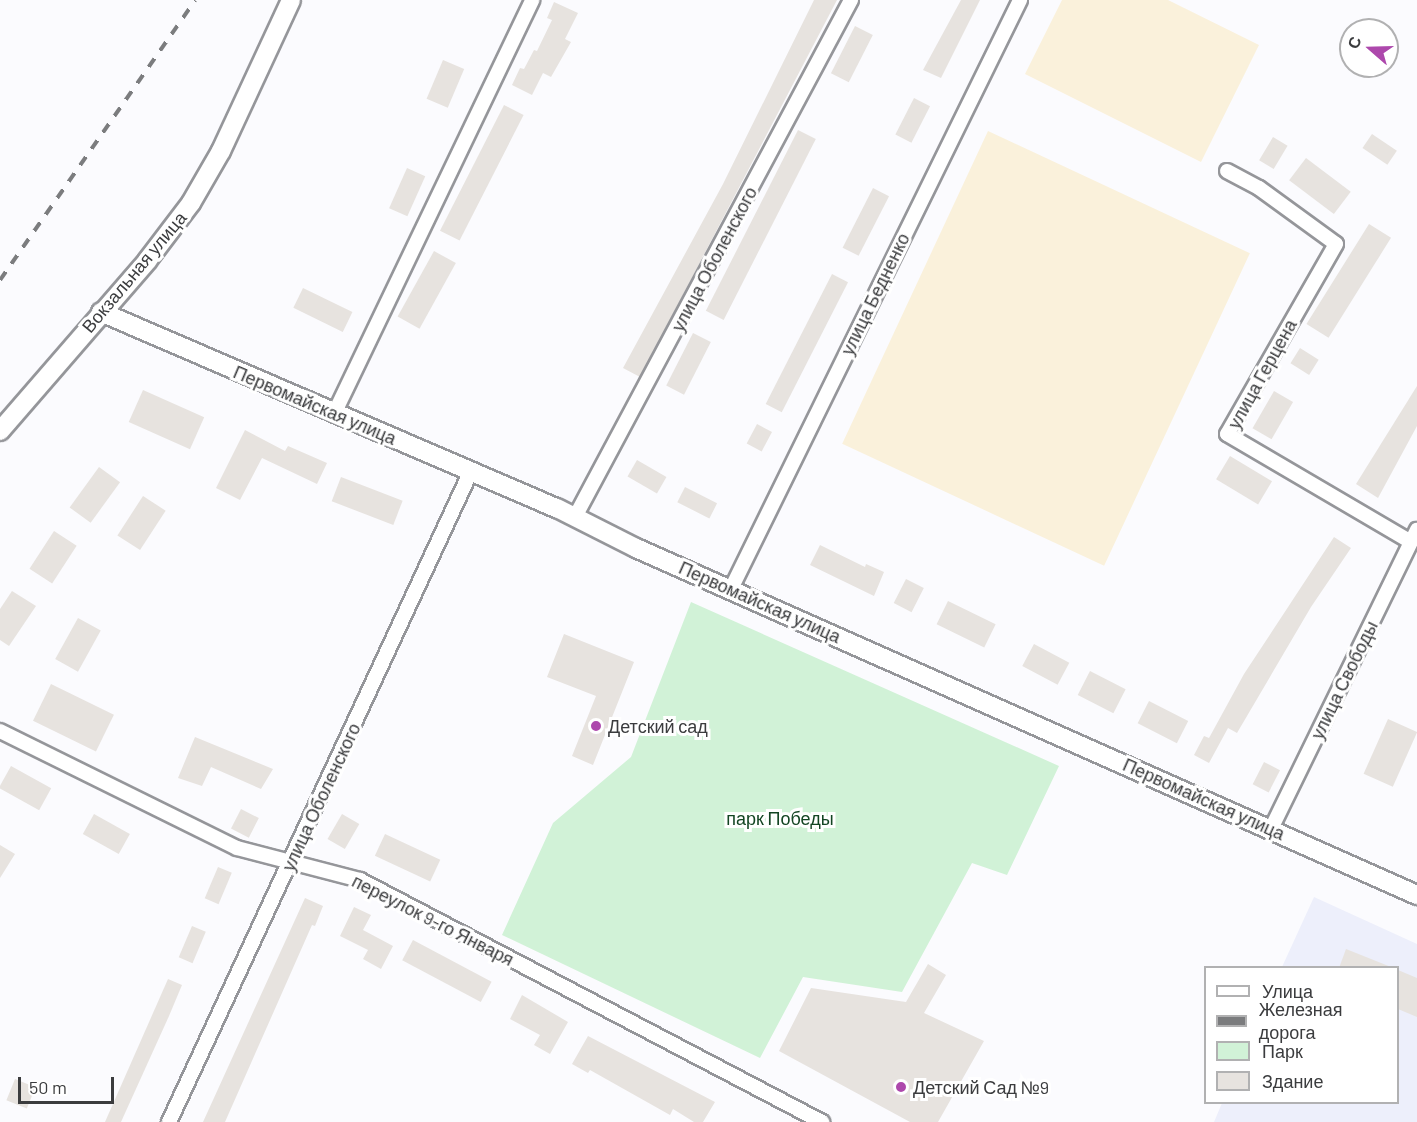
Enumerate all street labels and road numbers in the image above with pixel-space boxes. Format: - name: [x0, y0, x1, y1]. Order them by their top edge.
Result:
- street label: улица Оболенского: [667, 183, 761, 335]
- street label: Вокзальная улица: [77, 207, 191, 337]
- street label: улица Бедненко: [836, 229, 914, 359]
- street label: улица Герцена: [1223, 316, 1301, 432]
- street label: Первомайская улица: [230, 361, 400, 449]
- street label: Первомайская улица: [676, 557, 844, 647]
- street label: улица Свободы: [1306, 617, 1382, 743]
- street label: улица Оболенского: [277, 720, 365, 874]
- street label: Первомайская улица: [1120, 754, 1288, 844]
- street label: переулок 9-го Января: [349, 870, 517, 970]

